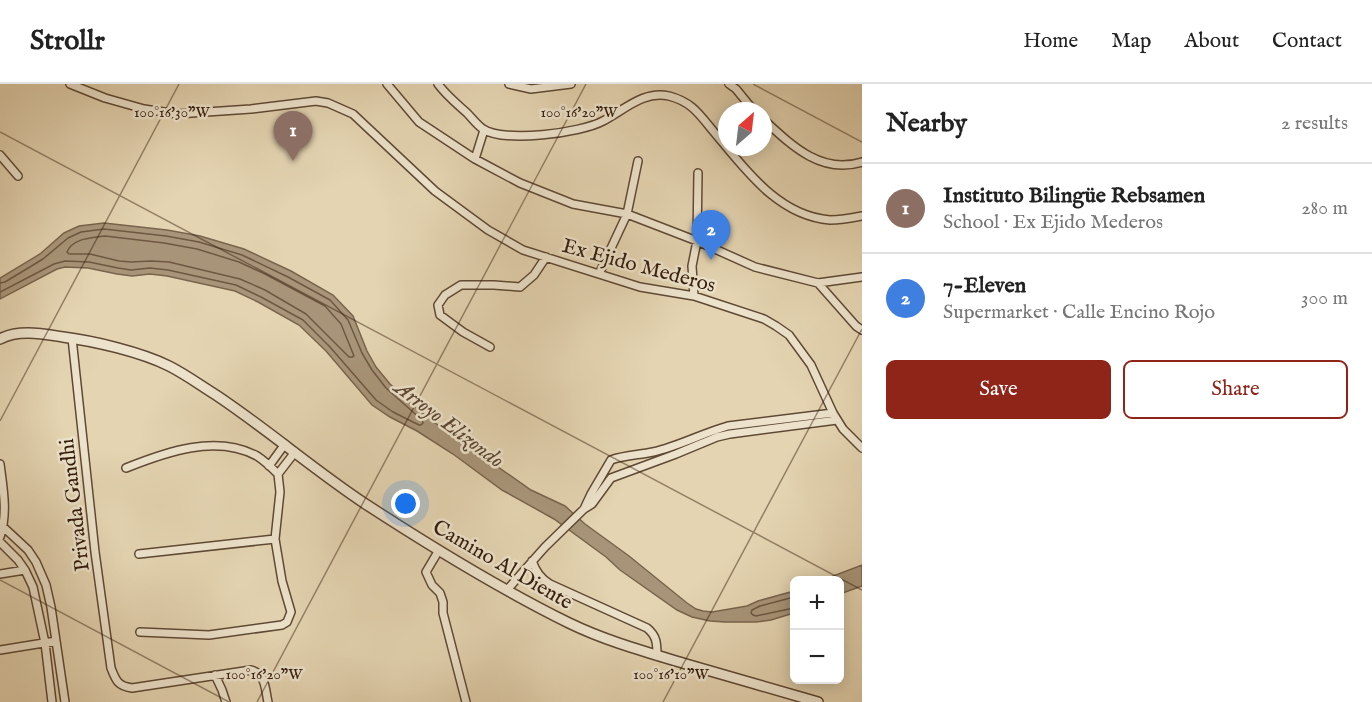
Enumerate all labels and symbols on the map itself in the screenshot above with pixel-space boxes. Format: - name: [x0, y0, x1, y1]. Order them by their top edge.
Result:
- north arrow: [718, 102, 772, 156]
- text: 100°16'30"W: [134, 103, 211, 122]
- text: 100°16'20"W: [540, 103, 618, 122]
- pin: 1: [274, 112, 312, 161]
- pin: 2: [692, 210, 730, 260]
- street label: Ex Ejido Mederos: [559, 233, 718, 300]
- water label: Arroyo Elizondo: [387, 373, 509, 475]
- street label: Privada Gandhi: [54, 437, 97, 573]
- your location: [391, 489, 420, 518]
- street label: Camino Al Diente: [427, 514, 578, 617]
- text: 100°16'20"W: [225, 665, 303, 684]
- text: 100°16'10"W: [633, 665, 710, 684]

